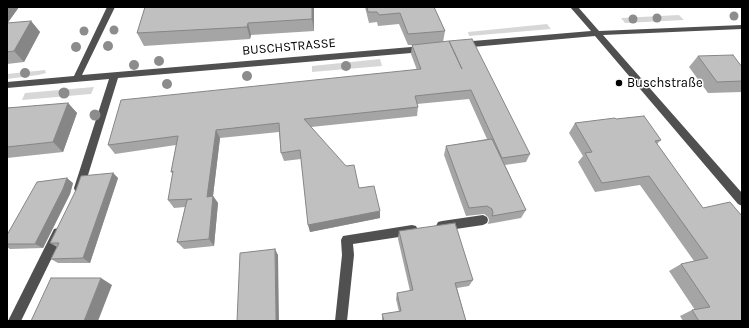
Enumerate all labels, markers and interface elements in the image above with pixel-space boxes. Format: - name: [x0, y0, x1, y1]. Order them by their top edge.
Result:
- street label: BUSCHSTRASSE: [242, 35, 336, 59]
- place label: Buschstraße: [627, 75, 703, 91]
- marker: Buschstraße: [614, 78, 624, 88]

